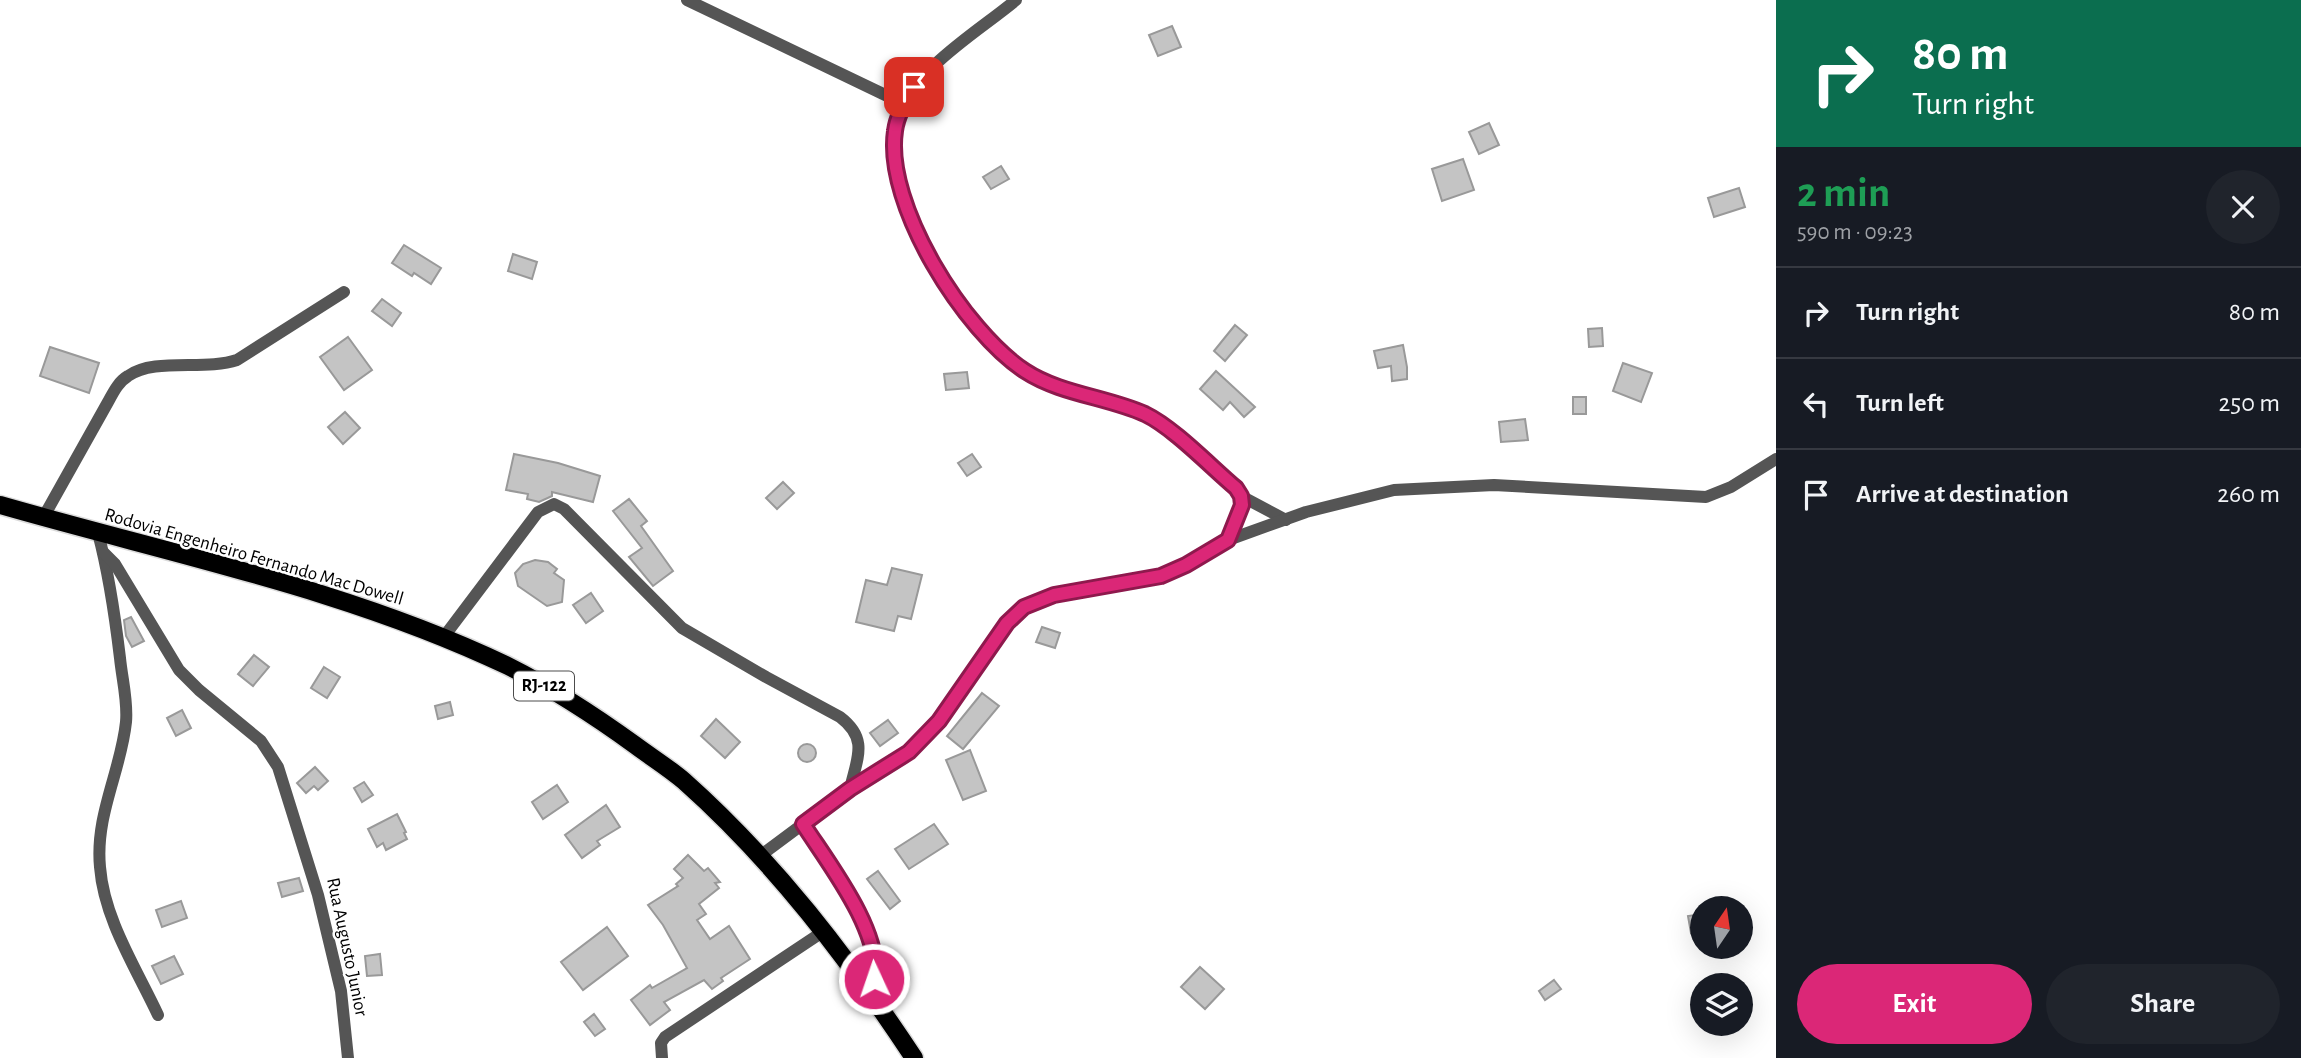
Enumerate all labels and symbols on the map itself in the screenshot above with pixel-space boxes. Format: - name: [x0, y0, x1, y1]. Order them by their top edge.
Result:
- pin: [884, 57, 944, 117]
- street label: Rodovia Engenheiro Fernando Mac Dowell: [102, 505, 406, 609]
- road number: RJ-122: [514, 672, 574, 700]
- street label: Rua Augusto Junior: [323, 876, 371, 1018]
- north arrow: [1690, 896, 1754, 959]
- position arrow: [837, 942, 911, 1016]

